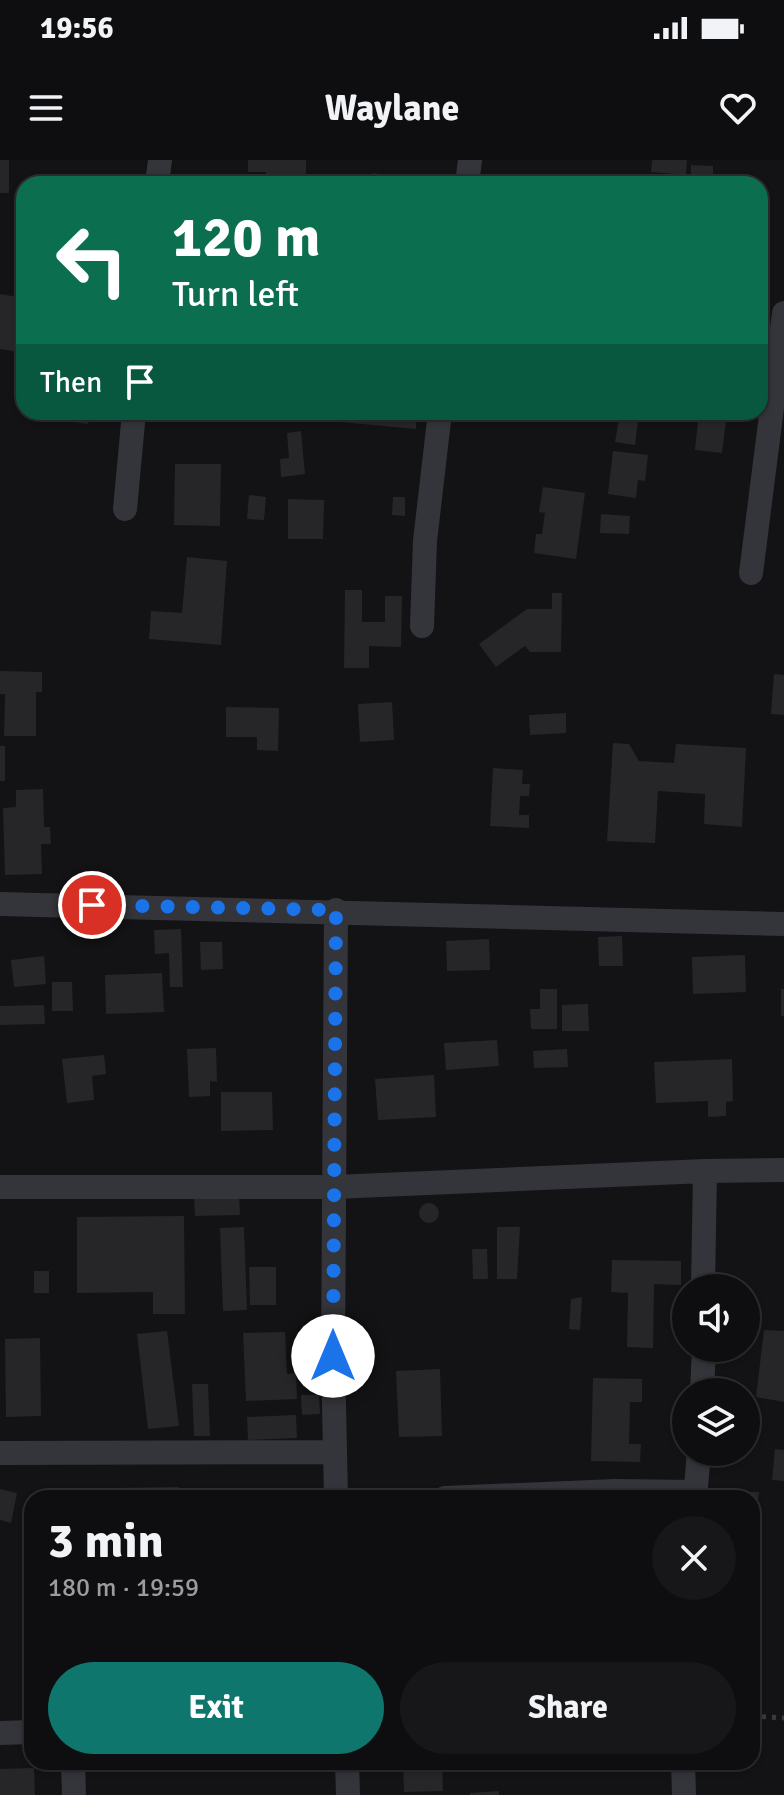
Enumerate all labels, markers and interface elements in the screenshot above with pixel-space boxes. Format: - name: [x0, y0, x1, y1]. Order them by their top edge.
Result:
- text: 19:56: [40, 10, 114, 47]
- icon: menu: [24, 86, 68, 130]
- text: Waylane: [325, 86, 459, 131]
- icon: heart: [716, 86, 760, 130]
- text: 120 m: [172, 203, 320, 272]
- icon: left: [40, 208, 144, 312]
- text: Turn left: [172, 272, 299, 317]
- icon: arrive: [118, 360, 162, 404]
- text: Then: [40, 364, 102, 401]
- pin: [58, 871, 126, 939]
- icon: arrive: [70, 883, 114, 927]
- map controls: [672, 1274, 760, 1466]
- button: sound: [672, 1274, 760, 1362]
- position arrow: [291, 1314, 375, 1398]
- button: layers: [672, 1378, 760, 1466]
- text: 3 min: [48, 1512, 164, 1571]
- button: close: [652, 1516, 736, 1600]
- text: 180 m · 19:59: [48, 1572, 199, 1604]
- button: Exit: [48, 1662, 384, 1754]
- button: Share: [400, 1662, 736, 1754]

